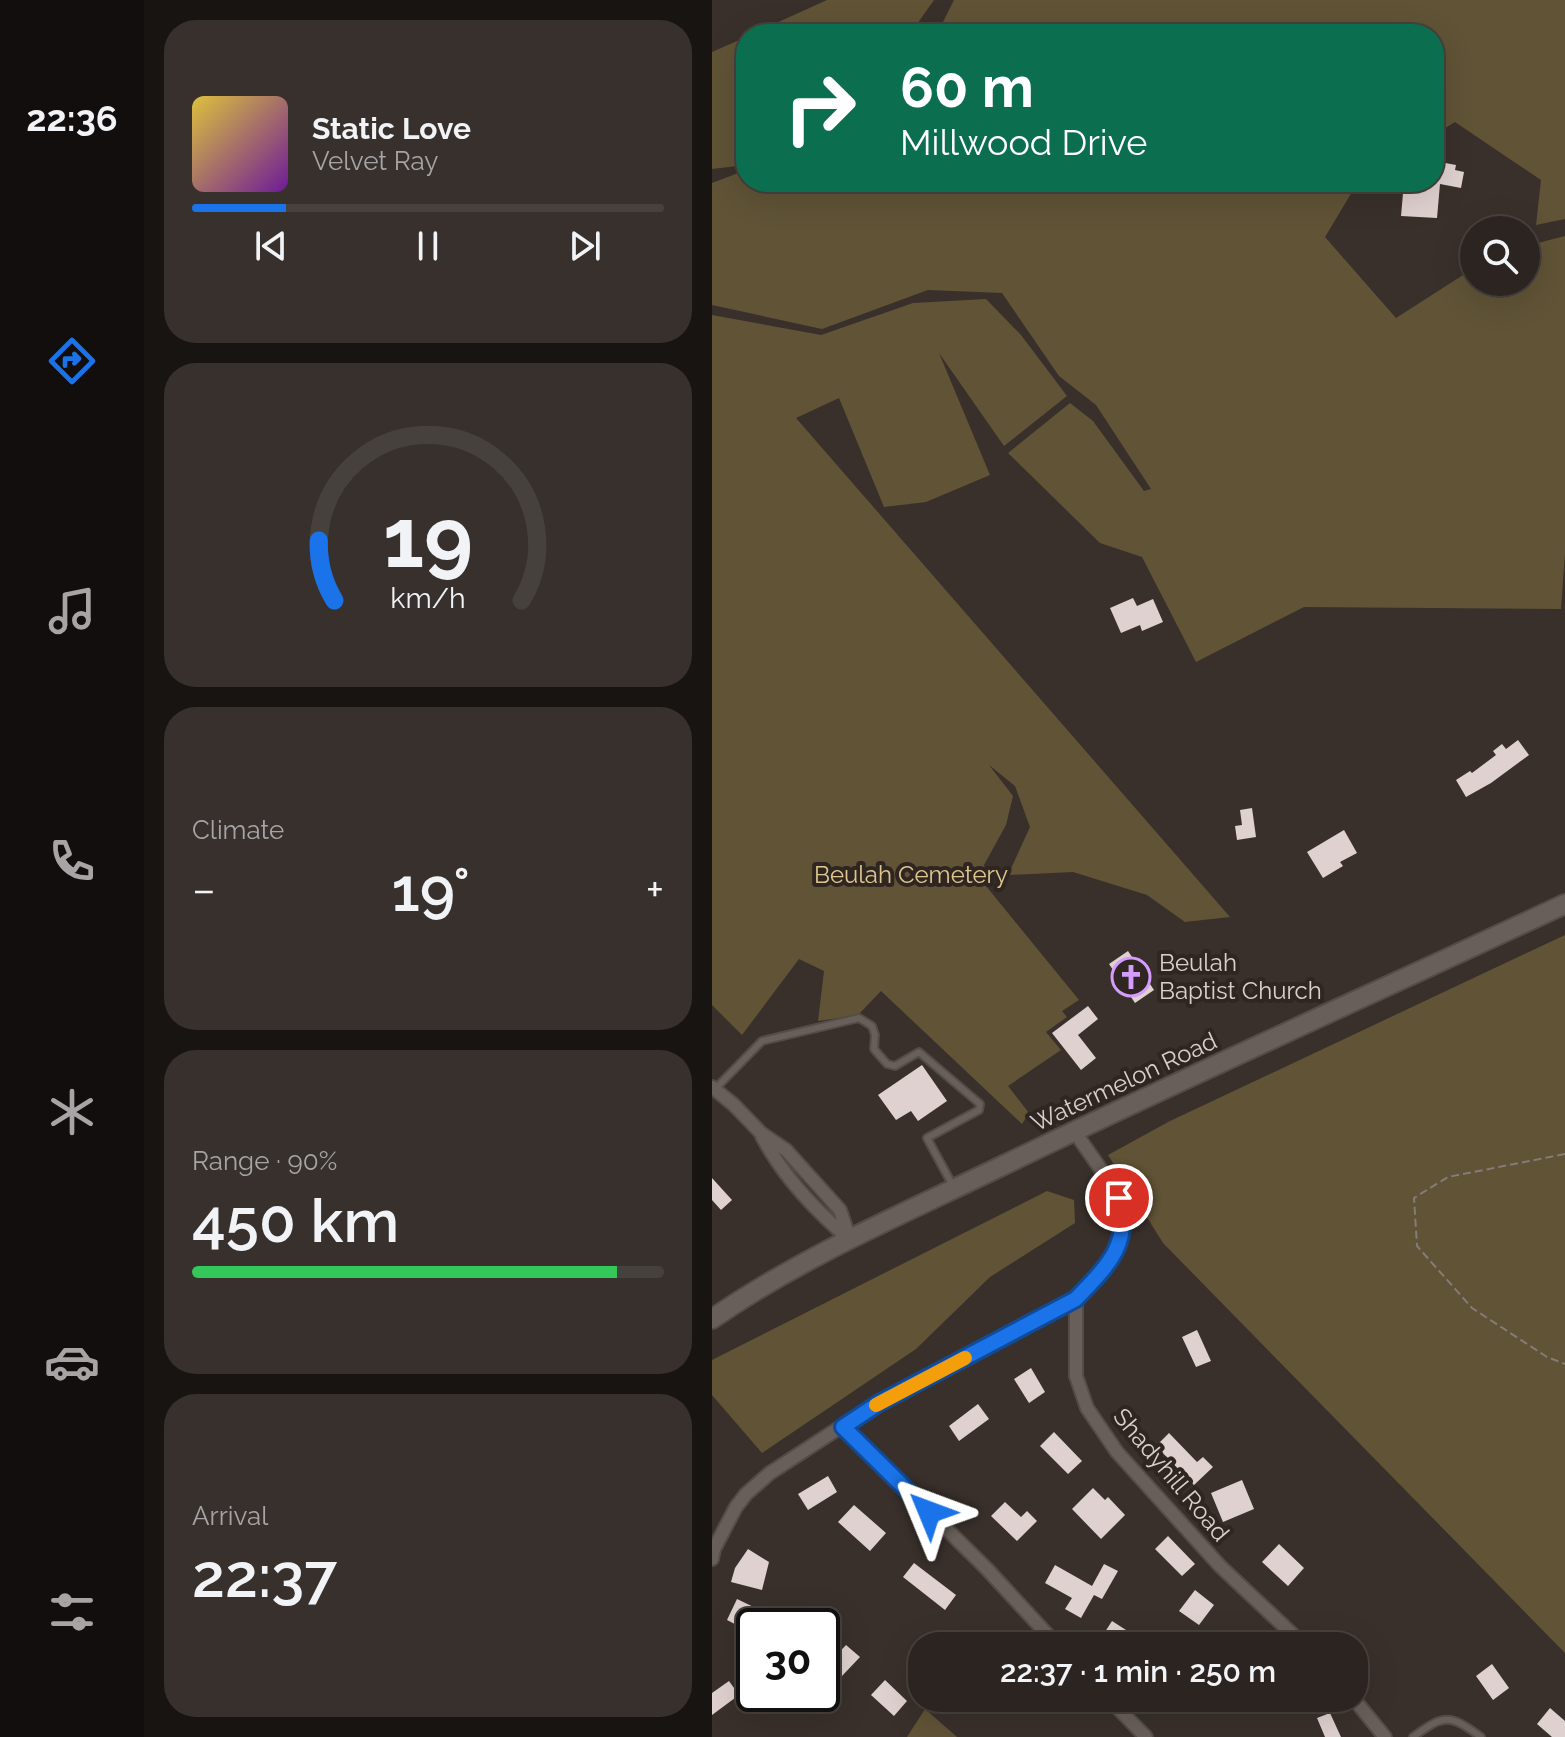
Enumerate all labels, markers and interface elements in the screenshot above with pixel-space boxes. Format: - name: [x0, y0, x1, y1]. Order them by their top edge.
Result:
- text: 60 m: [900, 54, 1034, 120]
- icon: right: [768, 56, 872, 160]
- text: 22:36: [26, 97, 118, 139]
- text: Static Love: [312, 111, 471, 146]
- text: Millwood Drive: [900, 121, 1147, 163]
- text: Velvet Ray: [312, 146, 438, 176]
- map controls: [1460, 216, 1540, 296]
- button: search: [1460, 216, 1540, 296]
- icon: previous: [249, 224, 293, 268]
- icon: pause: [406, 224, 450, 268]
- icon: next: [563, 224, 607, 268]
- icon: directions: [44, 333, 100, 389]
- text: 19: [383, 489, 473, 586]
- text: km/h: [390, 581, 466, 615]
- icon: music: [44, 583, 100, 639]
- text: Climate: [192, 815, 284, 845]
- icon: phone: [44, 833, 100, 889]
- text: 19°: [391, 855, 470, 925]
- park label: Beulah Cemetery: [814, 860, 1008, 889]
- text: −: [192, 864, 216, 915]
- text: +: [646, 864, 664, 915]
- place label: Beulah Baptist Church: [1159, 948, 1322, 1005]
- church icon: Beulah Baptist Church: [1110, 956, 1152, 998]
- street label: Watermelon Road: [1026, 1026, 1221, 1137]
- icon: climate: [44, 1084, 100, 1140]
- text: Range · 90%: [192, 1146, 337, 1176]
- pin: [1085, 1164, 1153, 1232]
- icon: arrive: [1097, 1176, 1141, 1220]
- text: 450 km: [192, 1186, 399, 1256]
- icon: car: [44, 1334, 100, 1390]
- street label: Shadyhill Road: [1107, 1402, 1235, 1547]
- position arrow: [887, 1470, 971, 1554]
- text: Arrival: [192, 1501, 268, 1531]
- text: 22:37: [192, 1541, 337, 1611]
- icon: filters: [44, 1584, 100, 1640]
- speed limit sign: 30: [736, 1608, 840, 1712]
- text: 22:37 · 1 min · 250 m: [1000, 1654, 1276, 1689]

